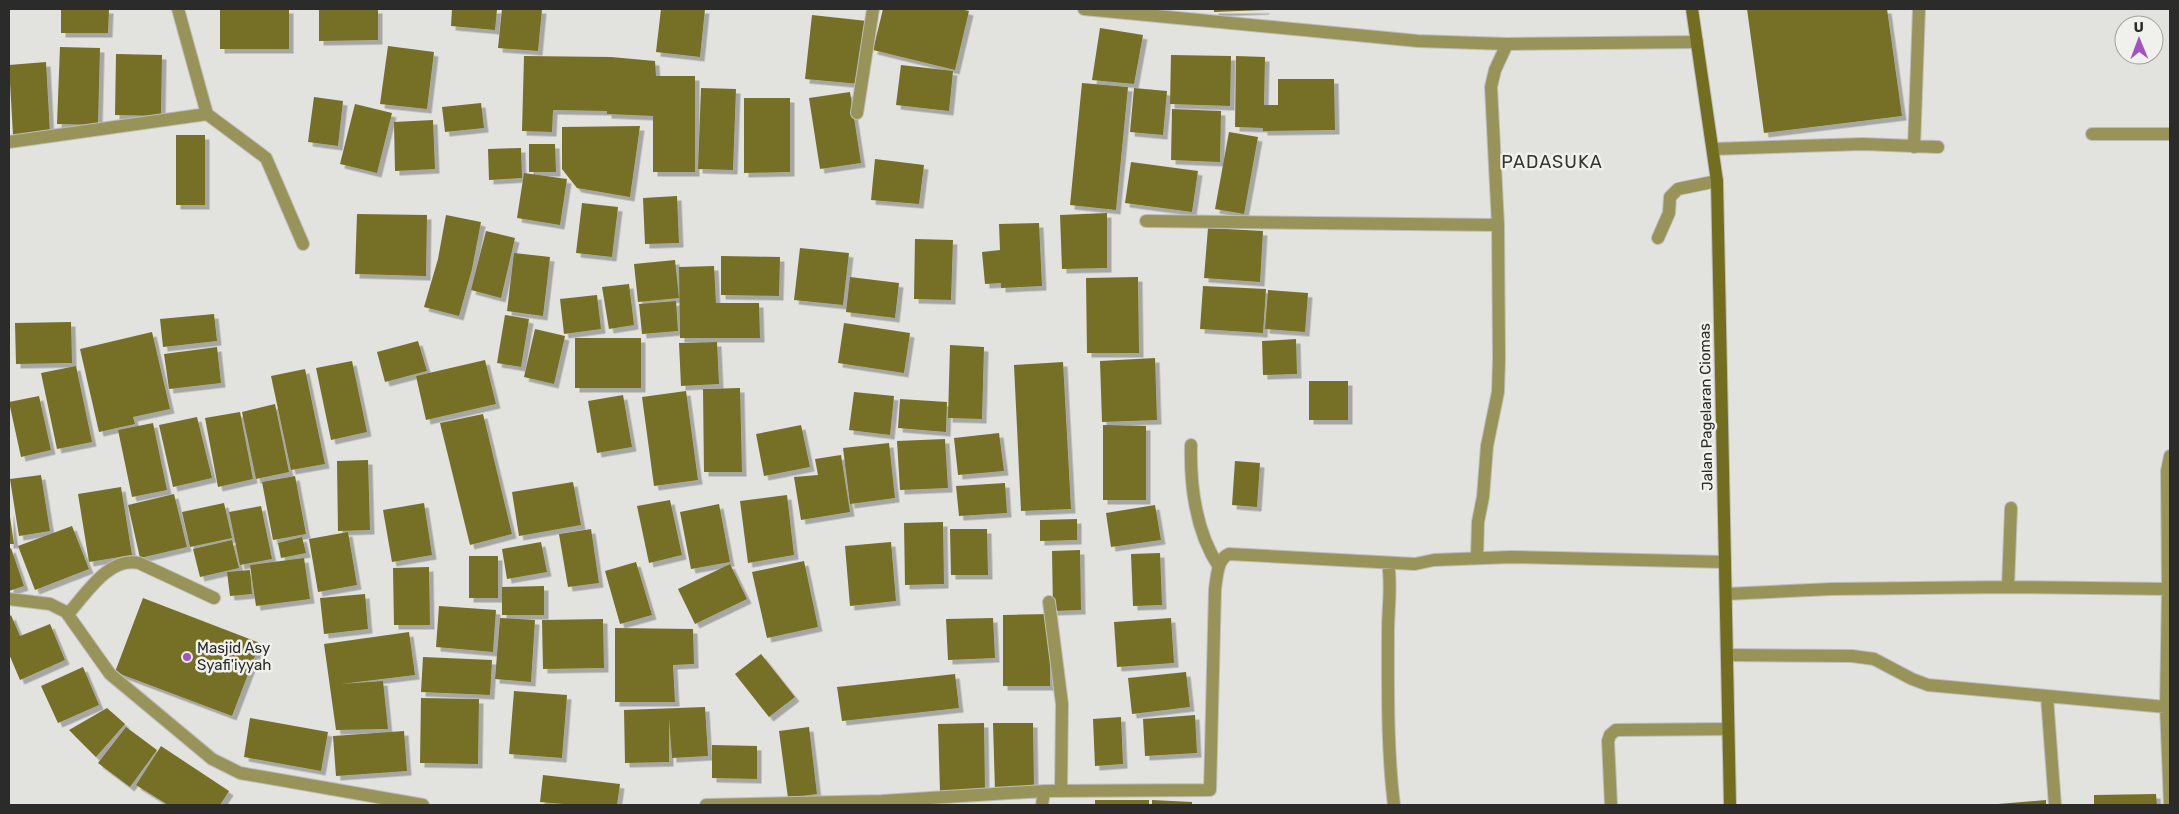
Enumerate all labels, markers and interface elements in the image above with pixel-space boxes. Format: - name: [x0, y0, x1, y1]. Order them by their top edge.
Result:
- north arrow: [2114, 15, 2164, 65]
- text: U: [2134, 19, 2144, 36]
- district label: PADASUKA: [1501, 151, 1603, 173]
- street label: Jalan Pagelaran Ciomas: [1696, 323, 1716, 491]
- place label: Masjid Asy Syafi'iyyah: [197, 639, 271, 674]
- marker: Masjid Asy Syafi'iyyah: [181, 651, 193, 663]

